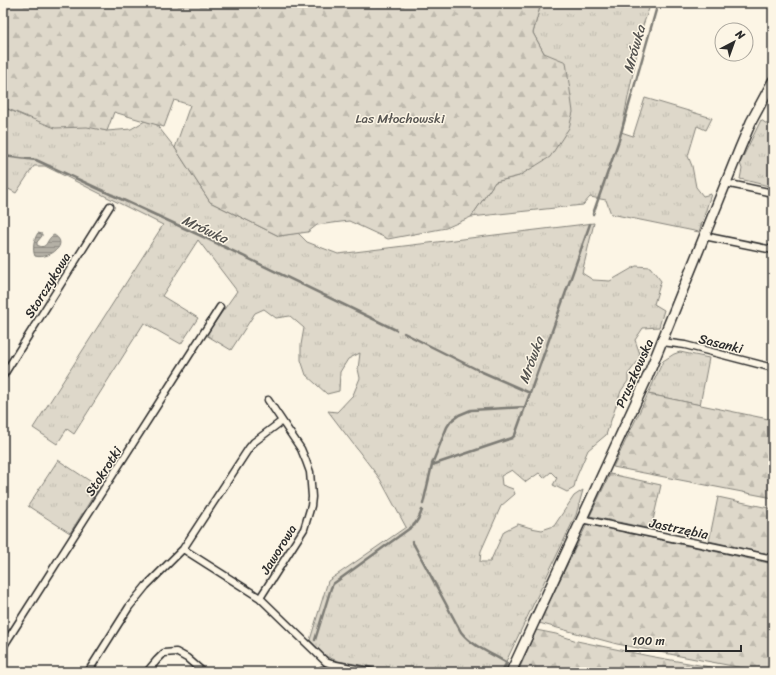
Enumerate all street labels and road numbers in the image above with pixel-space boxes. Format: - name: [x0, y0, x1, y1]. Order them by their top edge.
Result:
- street label: Storczykowa: [18, 247, 77, 323]
- street label: Sasanki: [696, 327, 746, 360]
- street label: Pruszkowska: [609, 334, 660, 411]
- street label: Stokrotki: [79, 441, 128, 501]
- street label: Jastrzębia: [646, 511, 711, 546]
- street label: Jaworowa: [253, 519, 303, 580]

